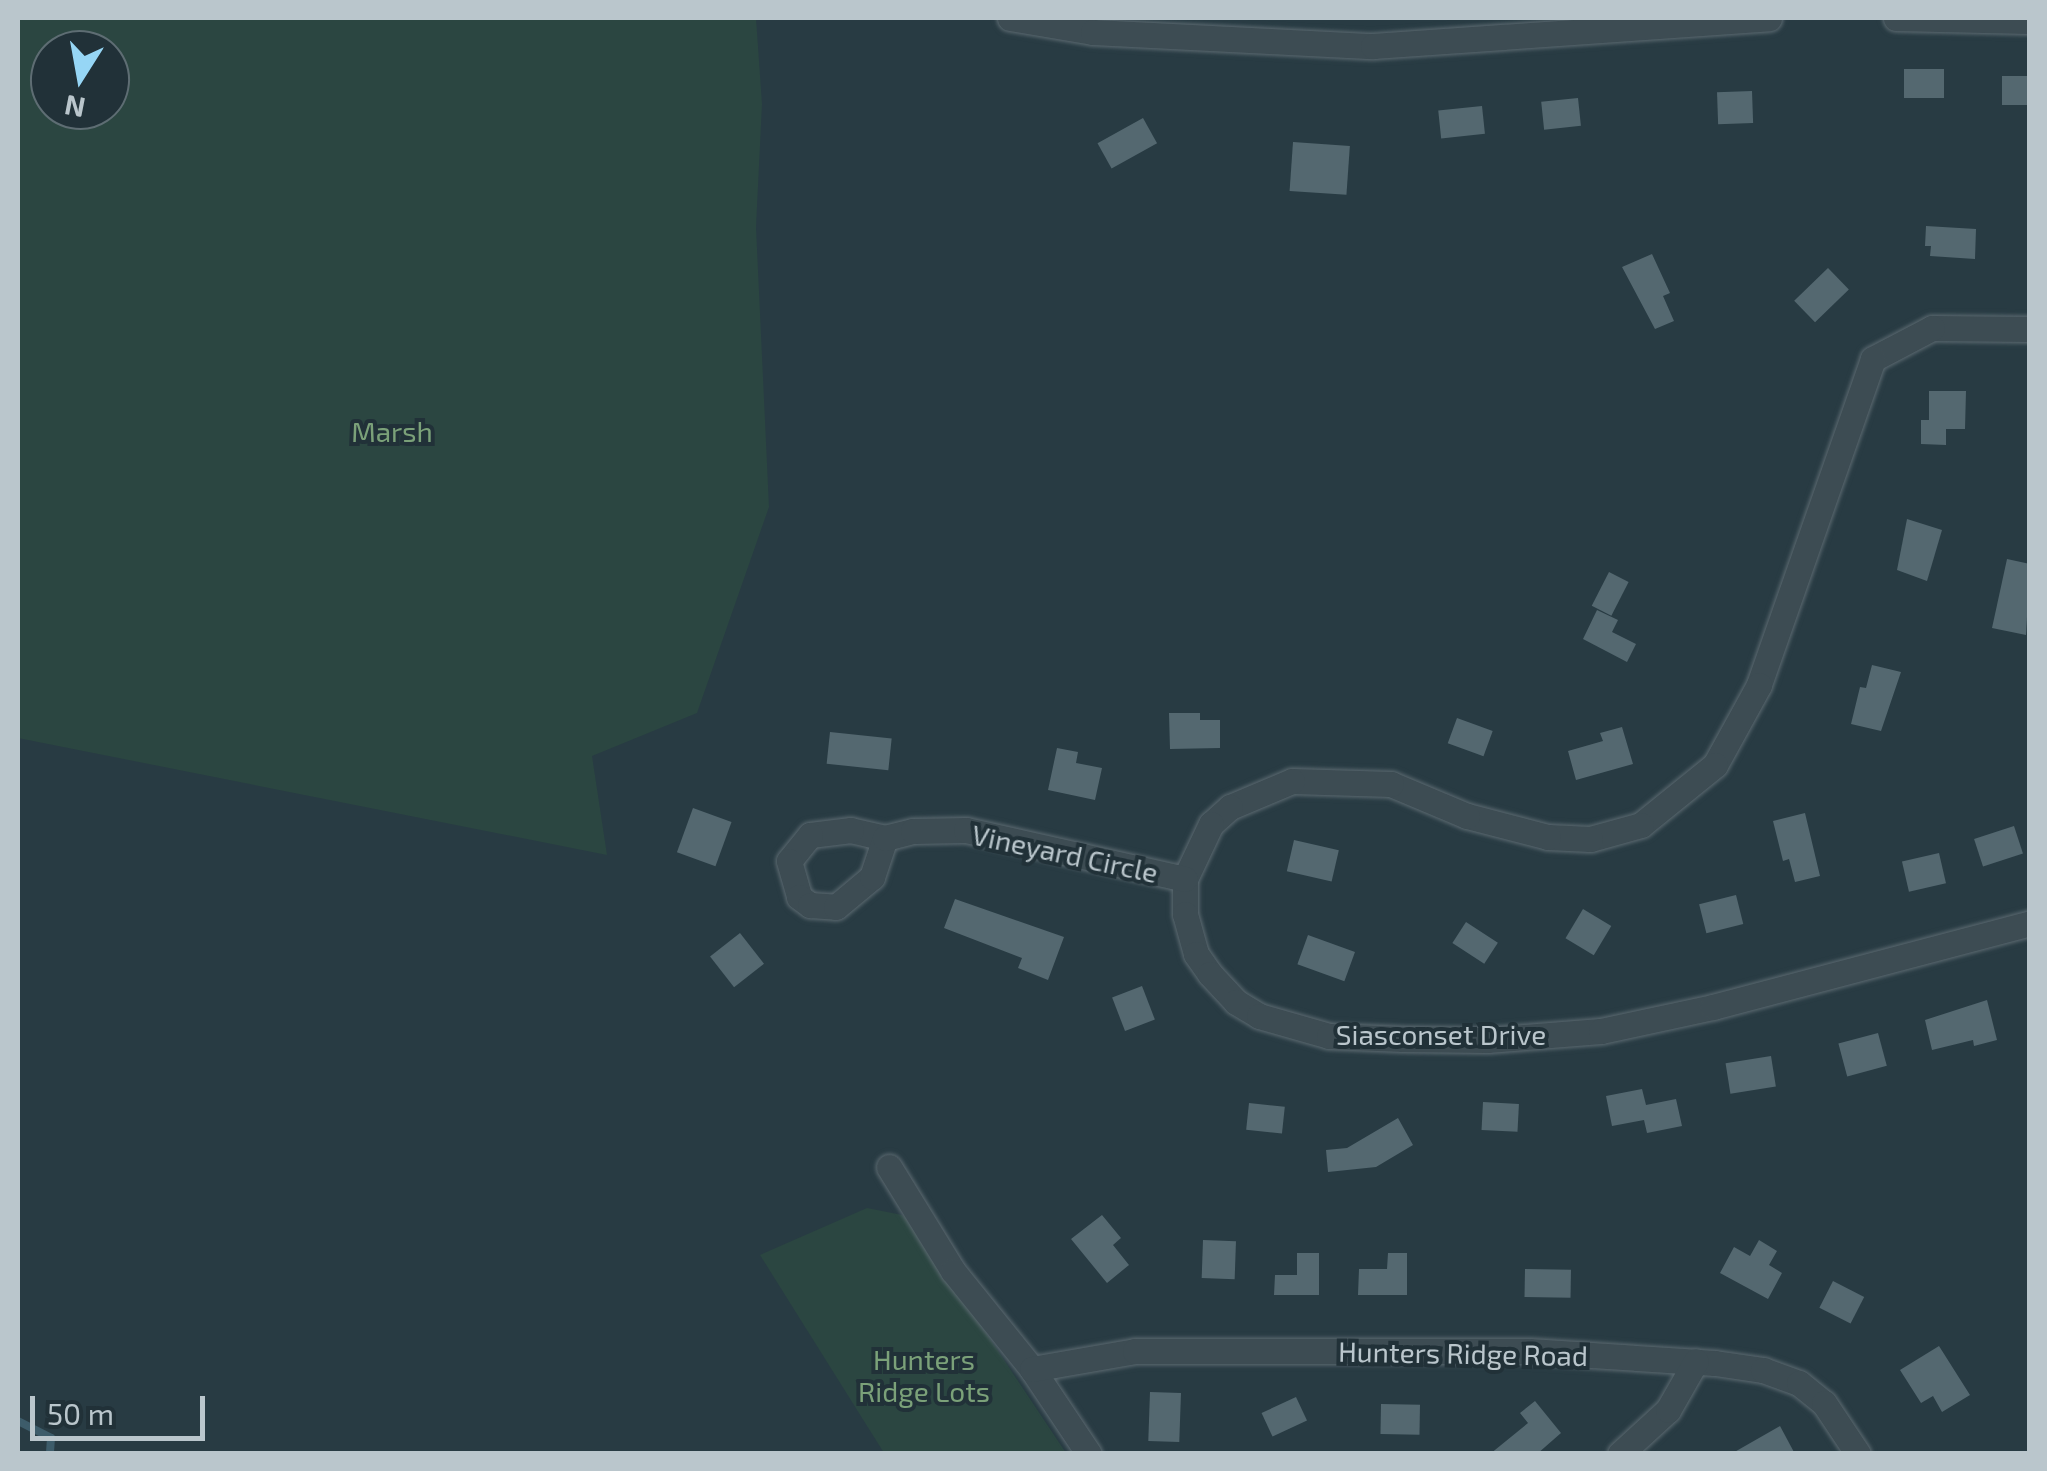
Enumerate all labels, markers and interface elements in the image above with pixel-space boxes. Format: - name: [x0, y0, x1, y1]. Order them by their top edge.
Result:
- north arrow: [30, 30, 130, 130]
- text: N: [61, 89, 88, 126]
- park label: Marsh: [351, 414, 433, 448]
- street label: Vineyard Circle: [969, 817, 1161, 889]
- street label: Siasconset Drive: [1336, 1017, 1546, 1051]
- street label: Hunters Ridge Road: [1338, 1334, 1588, 1372]
- park label: Hunters Ridge Lots: [858, 1342, 990, 1408]
- scale bar: [35, 1376, 210, 1438]
- text: 50 m: [47, 1395, 114, 1431]

